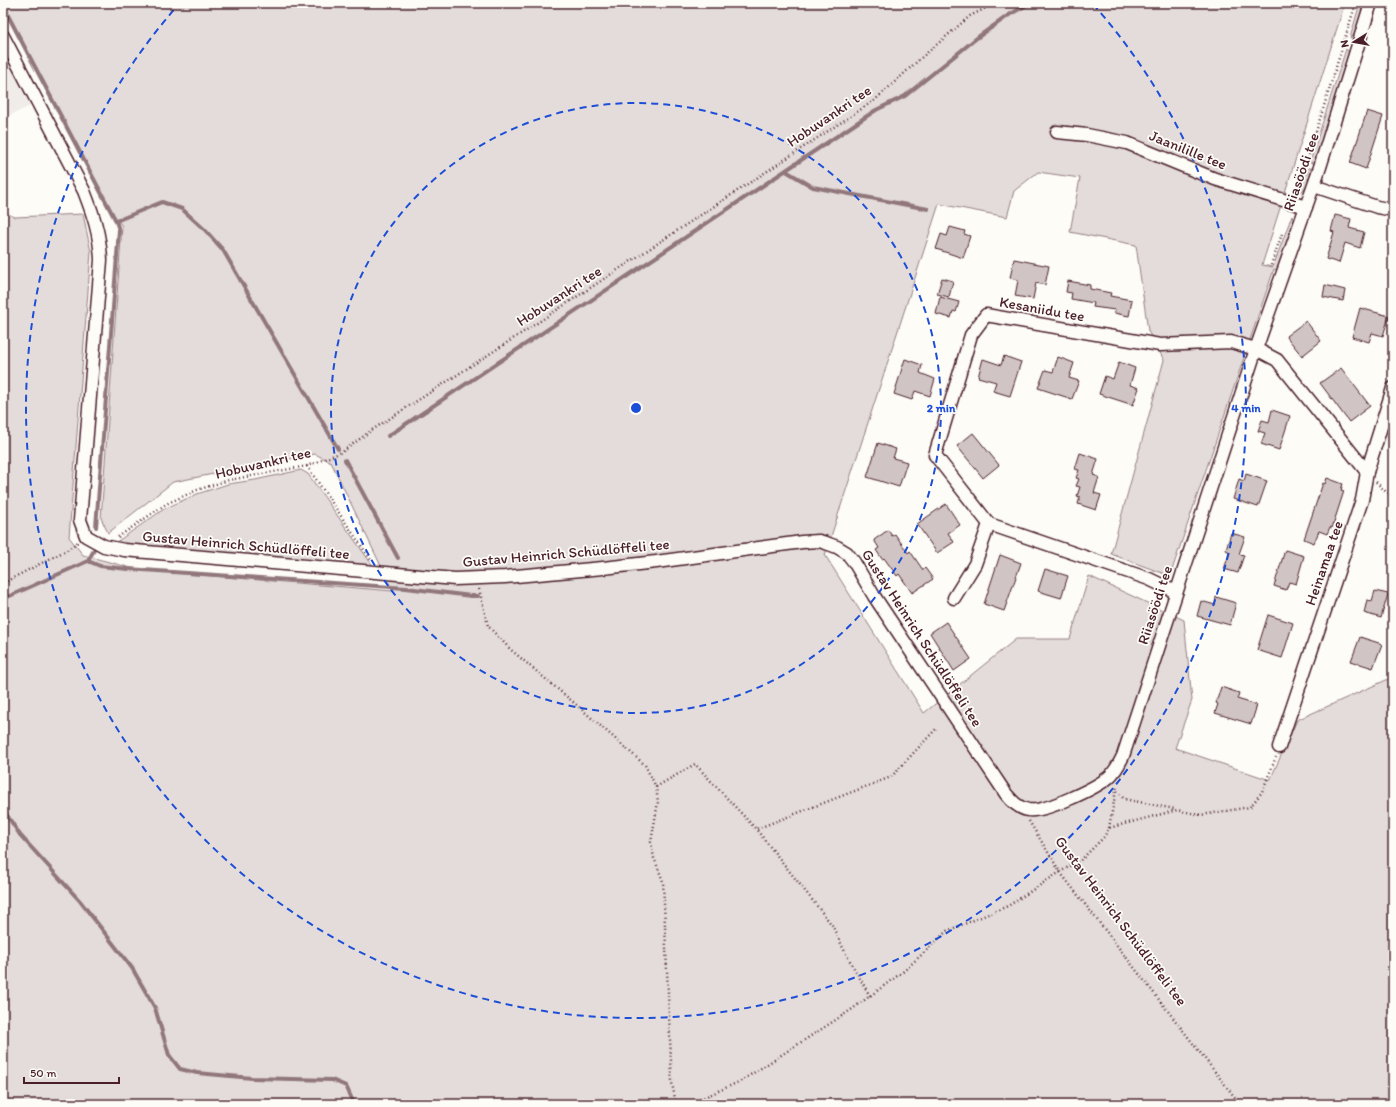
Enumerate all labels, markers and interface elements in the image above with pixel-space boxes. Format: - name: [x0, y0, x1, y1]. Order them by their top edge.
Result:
- north arrow: [1334, 22, 1374, 62]
- text: N: [1338, 39, 1352, 49]
- street label: Hobuvankri tee: [783, 81, 875, 151]
- street label: Jaanilille tee: [1147, 126, 1229, 174]
- street label: Riiasöödi tee: [1279, 130, 1323, 214]
- street label: Hobuvankri tee: [513, 262, 605, 330]
- street label: Kesaniidu tee: [998, 293, 1086, 325]
- centre of rings: [629, 401, 643, 415]
- text: 2 min: [927, 401, 956, 415]
- text: 4 min: [1231, 401, 1261, 415]
- street label: Hobuvankri tee: [213, 443, 313, 483]
- street label: Heinamaa tee: [1301, 518, 1347, 608]
- street label: Gustav Heinrich Schüdlöffeli tee: [142, 527, 350, 563]
- street label: Gustav Heinrich Schüdlöffeli tee: [462, 535, 670, 571]
- street label: Gustav Heinrich Schüdlöffeli tee: [858, 546, 986, 730]
- street label: Riiasöödi tee: [1134, 563, 1176, 647]
- street label: Gustav Heinrich Schüdlöffeli tee: [1051, 833, 1191, 1009]
- scale bar: [24, 1059, 119, 1085]
- text: 50 m: [30, 1066, 56, 1080]

